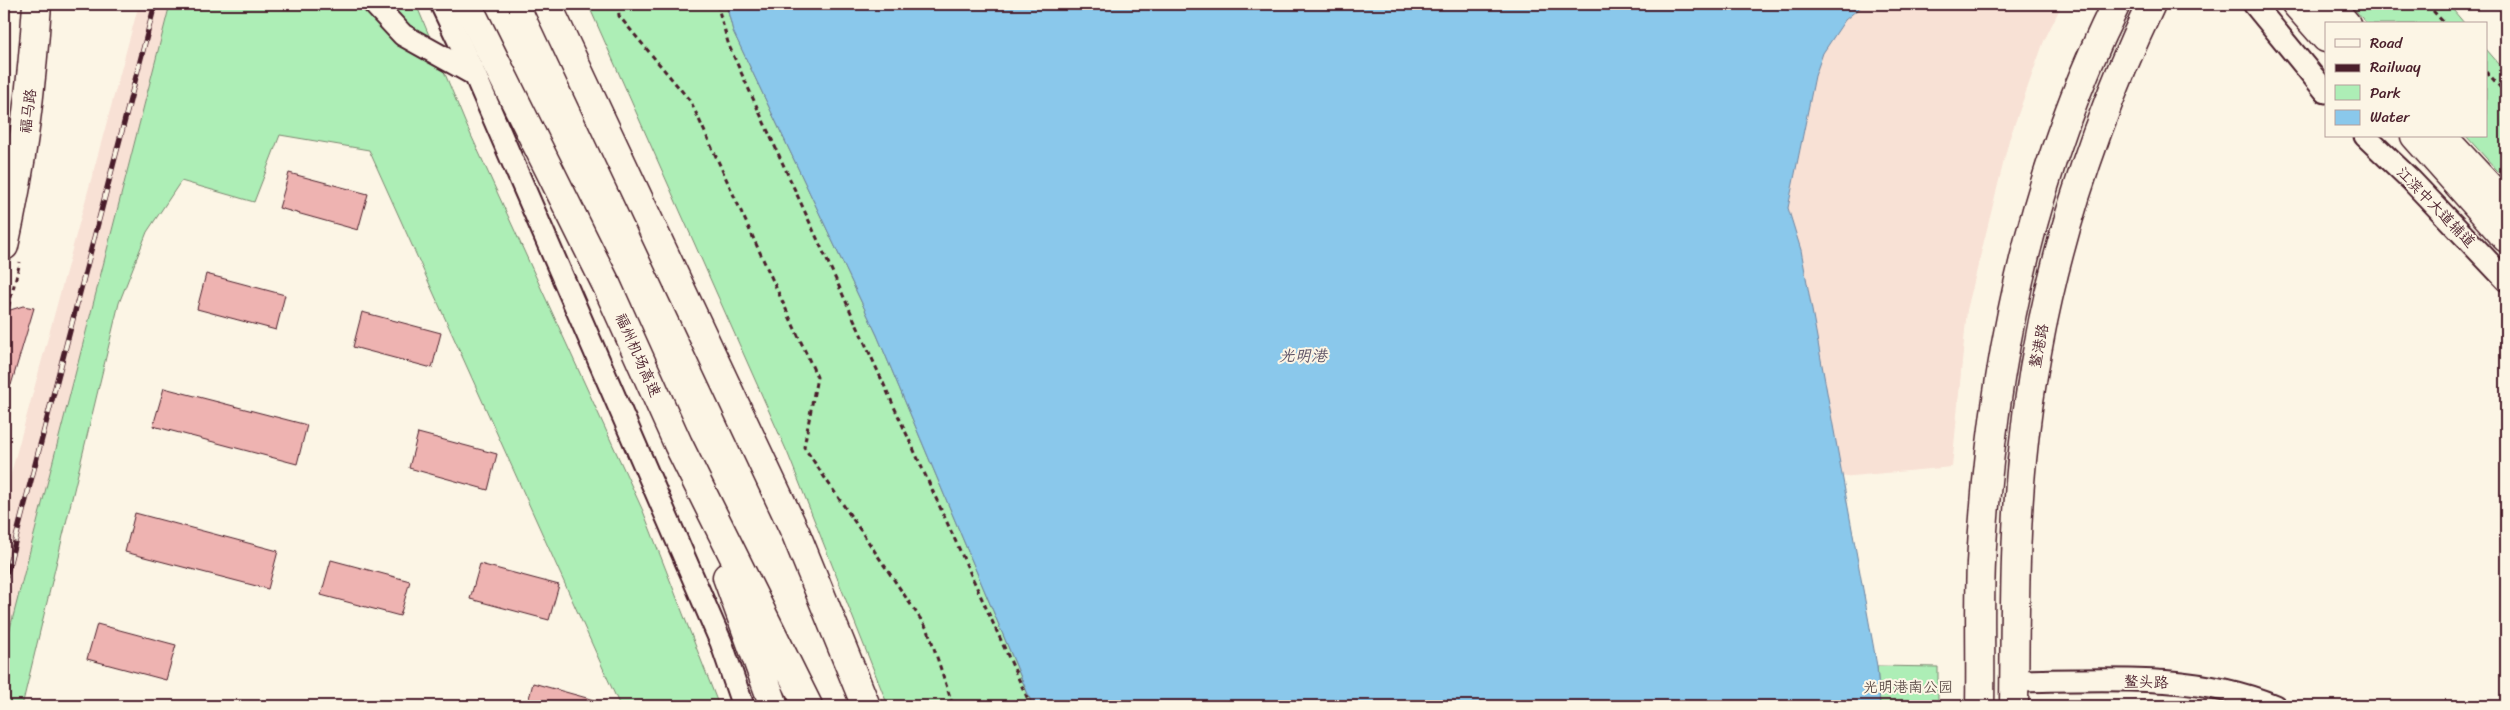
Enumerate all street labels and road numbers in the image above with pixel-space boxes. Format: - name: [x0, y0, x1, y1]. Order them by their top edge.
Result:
- street label: 福马路: [12, 87, 44, 135]
- street label: 江滨中大道辅道: [2390, 160, 2482, 254]
- street label: 福州机场高速: [608, 309, 668, 401]
- street label: 鳌港路: [2022, 321, 2056, 371]
- street label: 鳌头路: [2123, 669, 2169, 695]

